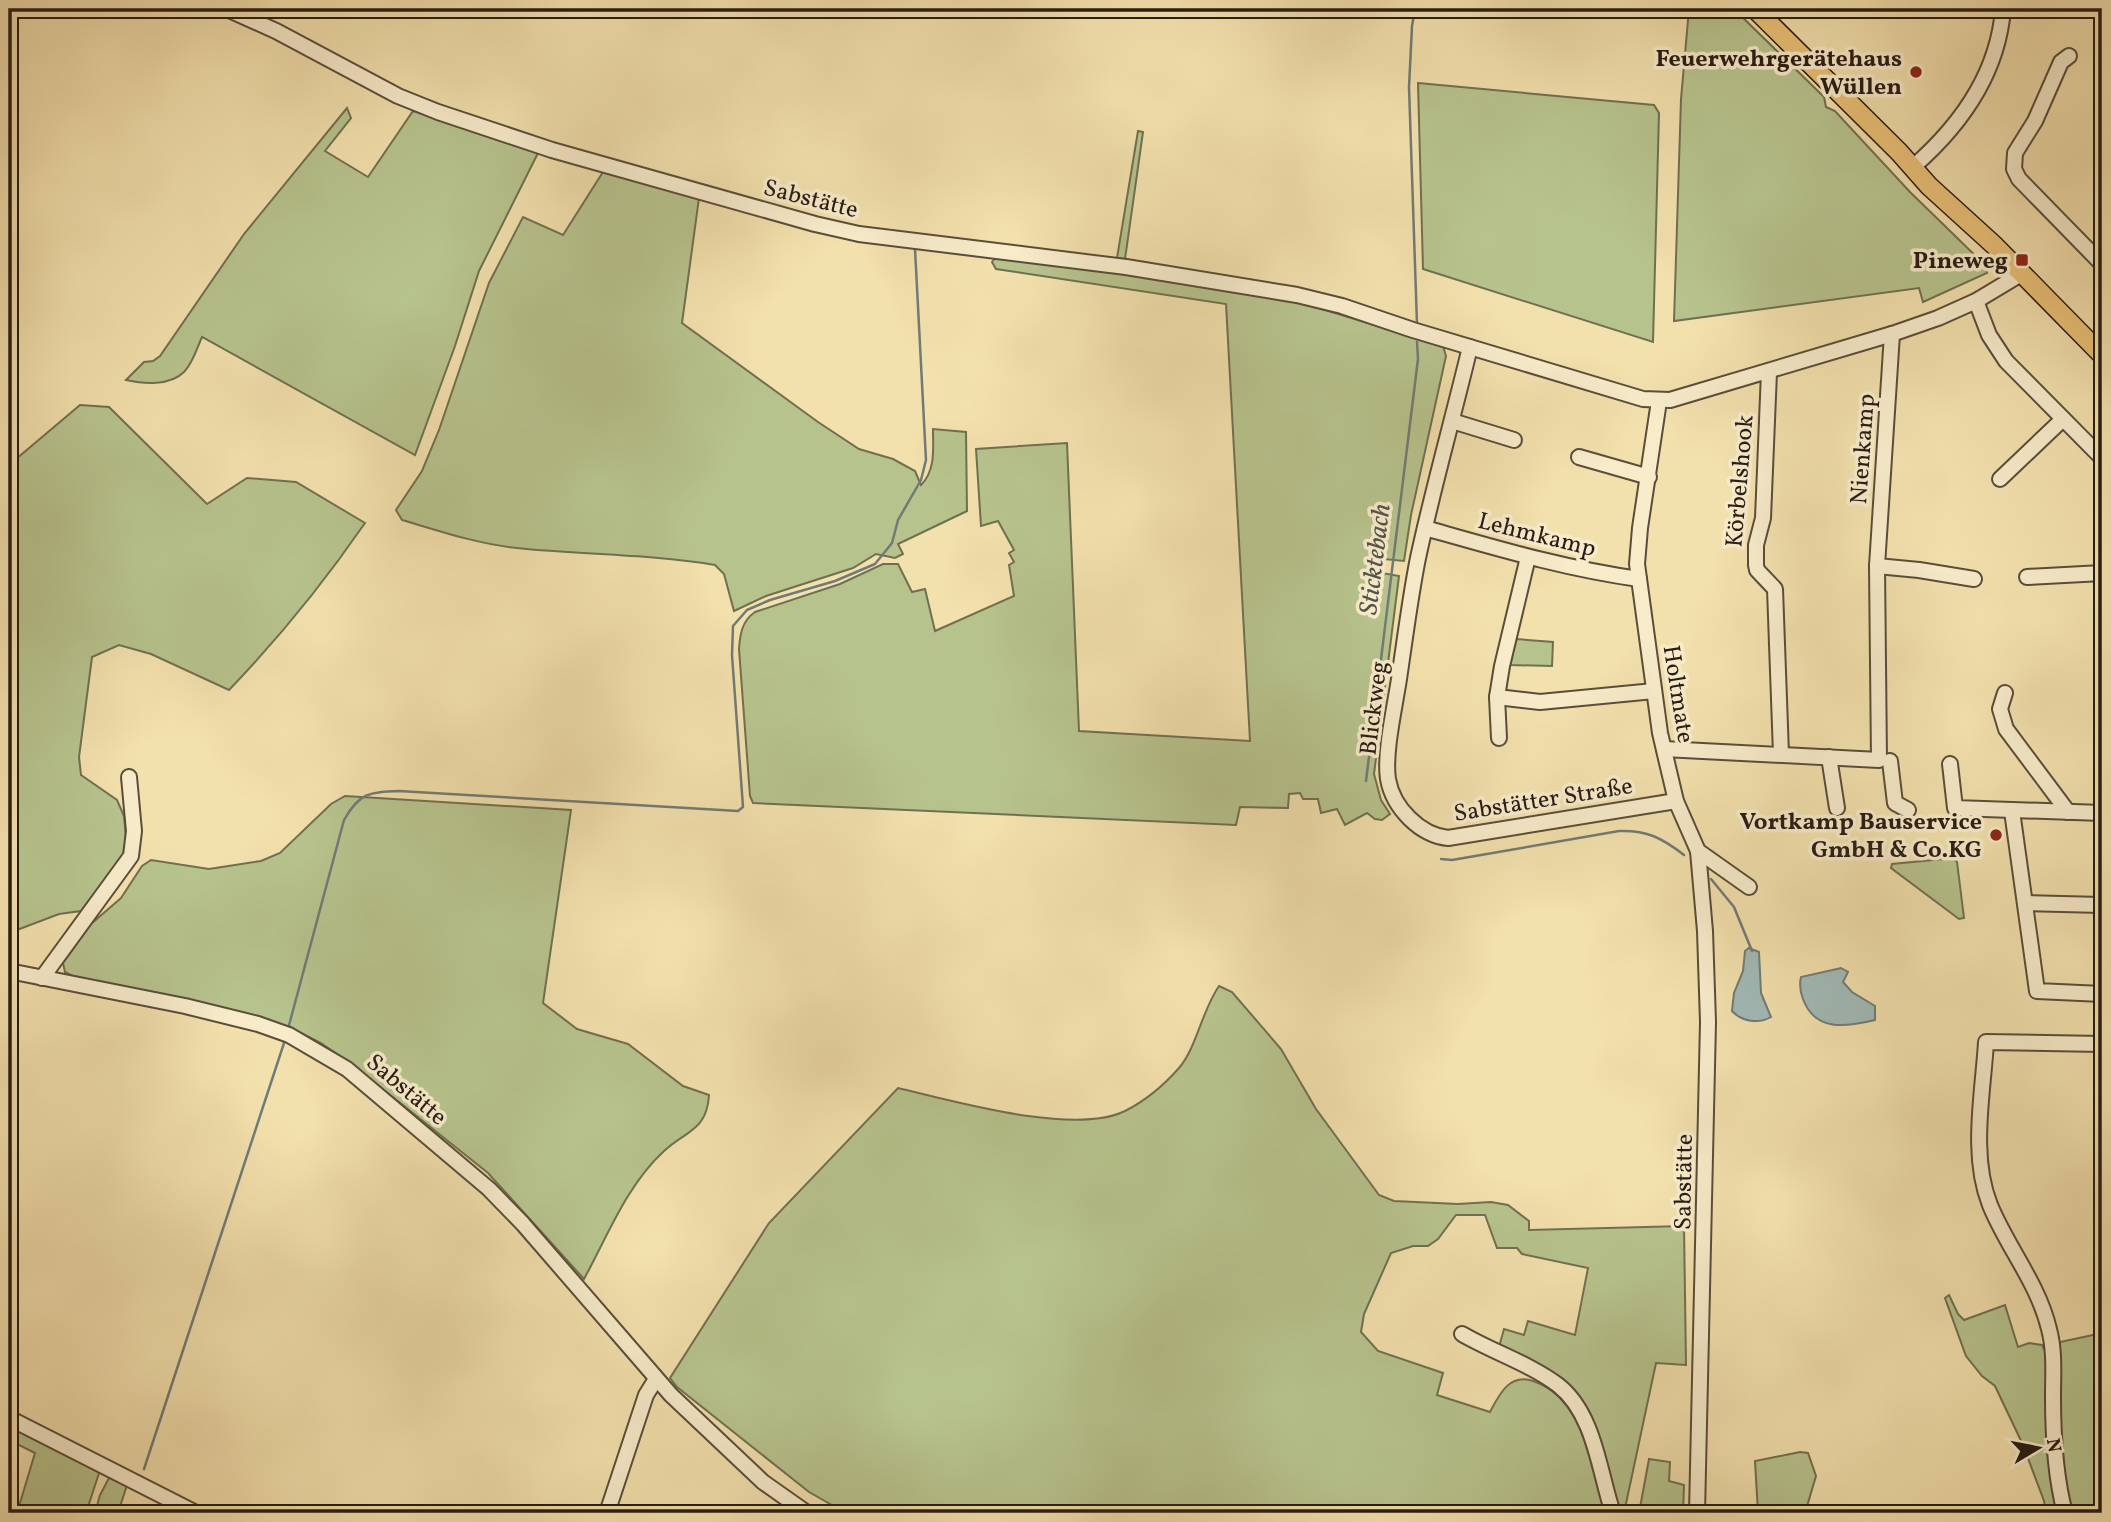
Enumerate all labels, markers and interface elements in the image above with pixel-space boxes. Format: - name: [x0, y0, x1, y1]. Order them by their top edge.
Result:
- place label: Feuerwehrgerätehaus Wüllen: [1655, 43, 1902, 105]
- marker: Feuerwehrgerätehaus Wüllen: [1908, 64, 1924, 80]
- street label: Sabstätte: [760, 172, 861, 228]
- place label: Pineweg: [1913, 245, 2008, 279]
- marker: Pineweg: [2014, 252, 2030, 268]
- street label: Nienkamp: [1843, 393, 1885, 506]
- street label: Körbelshook: [1718, 414, 1764, 549]
- water label: Sticktebach: [1351, 502, 1401, 617]
- street label: Lehmkamp: [1474, 505, 1599, 567]
- street label: Holtmate: [1653, 643, 1702, 746]
- street label: Blickweg: [1352, 659, 1398, 757]
- street label: Sabstätter Straße: [1451, 770, 1635, 832]
- place label: Vortkamp Bauservice GmbH & Co.KG: [1739, 806, 1982, 868]
- marker: Vortkamp Bauservice GmbH & Co.KG: [1988, 827, 2004, 843]
- street label: Sabstätte: [358, 1047, 454, 1135]
- street label: Sabstätte: [1667, 1134, 1703, 1231]
- north arrow: [2002, 1414, 2072, 1484]
- text: N: [2039, 1436, 2067, 1455]

